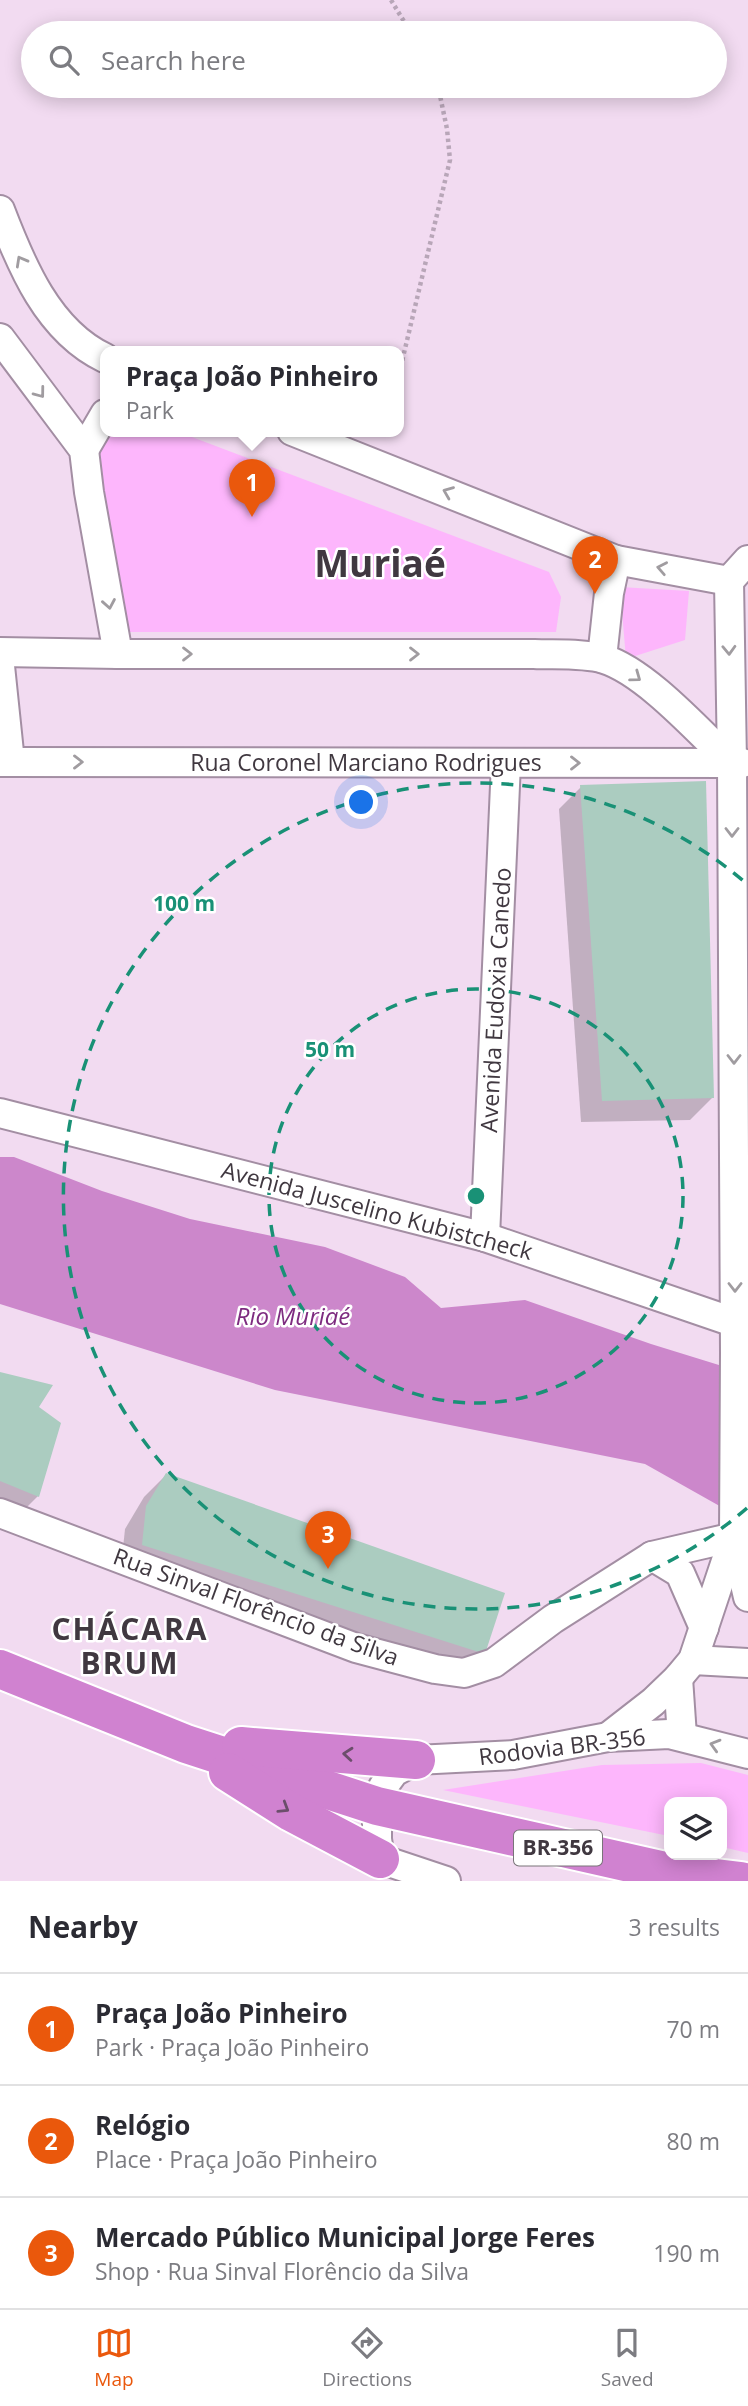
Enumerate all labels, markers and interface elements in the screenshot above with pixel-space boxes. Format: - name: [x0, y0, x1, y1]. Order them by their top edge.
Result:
- search box: [21, 21, 727, 98]
- icon: search: [45, 41, 83, 79]
- text: Search here: [101, 42, 246, 78]
- one-way arrow: [16, 256, 30, 269]
- popup: [100, 346, 404, 437]
- text: Praça João Pinheiro: [126, 358, 378, 394]
- one-way arrow: [32, 385, 45, 398]
- text: Park: [126, 394, 174, 426]
- pin: 1: [229, 459, 275, 517]
- one-way arrow: [443, 486, 455, 500]
- pin: 2: [572, 536, 618, 594]
- district label: Muriaé: [314, 537, 446, 588]
- one-way arrow: [656, 562, 668, 577]
- one-way arrow: [101, 598, 116, 610]
- one-way arrow: [721, 645, 737, 655]
- one-way arrow: [182, 646, 192, 662]
- one-way arrow: [409, 646, 420, 662]
- one-way arrow: [629, 669, 641, 681]
- street label: Rua Coronel Marciano Rodrigues: [190, 746, 542, 778]
- one-way arrow: [73, 754, 84, 770]
- one-way arrow: [570, 755, 581, 771]
- your location: [344, 785, 378, 819]
- one-way arrow: [724, 827, 740, 837]
- street label: Avenida Eudoxia Canedo: [472, 867, 518, 1133]
- text: 100 m: [153, 889, 215, 917]
- text: 50 m: [305, 1035, 355, 1063]
- one-way arrow: [726, 1054, 741, 1065]
- street label: Avenida Juscelino Kubistcheck: [218, 1153, 536, 1267]
- centre of rings: [464, 1184, 488, 1208]
- one-way arrow: [727, 1282, 743, 1292]
- water label: Rio Muriaé: [236, 1299, 350, 1332]
- pin: 3: [305, 1511, 351, 1569]
- street label: Rua Sinval Florêncio da Silva: [109, 1539, 403, 1673]
- district label: CHÁCARA BRUM: [51, 1608, 209, 1683]
- street label: Rodovia BR-356: [477, 1720, 647, 1772]
- one-way arrow: [709, 1739, 721, 1753]
- one-way arrow: [342, 1747, 353, 1762]
- map controls: [664, 1797, 727, 1860]
- button: layers: [664, 1797, 727, 1860]
- one-way arrow: [277, 1799, 290, 1812]
- road number: BR-356: [514, 1830, 602, 1866]
- text: Nearby: [28, 1906, 138, 1947]
- text: 3 results: [629, 1911, 720, 1943]
- text: Praça João Pinheiro: [95, 1995, 348, 2031]
- text: 1: [44, 2013, 58, 2045]
- text: 70 m: [666, 2013, 720, 2045]
- text: Park · Praça João Pinheiro: [95, 2031, 369, 2063]
- text: Relógio: [95, 2107, 190, 2143]
- text: 2: [44, 2125, 58, 2157]
- text: 80 m: [666, 2125, 720, 2157]
- text: Place · Praça João Pinheiro: [95, 2143, 378, 2175]
- text: Mercado Público Municipal Jorge Feres: [95, 2219, 595, 2255]
- text: 3: [44, 2237, 58, 2269]
- text: 190 m: [653, 2237, 720, 2269]
- text: Shop · Rua Sinval Florêncio da Silva: [95, 2255, 469, 2287]
- tab: Map: [94, 2324, 134, 2392]
- tab: Directions: [322, 2324, 412, 2392]
- tab: Saved: [601, 2324, 654, 2392]

